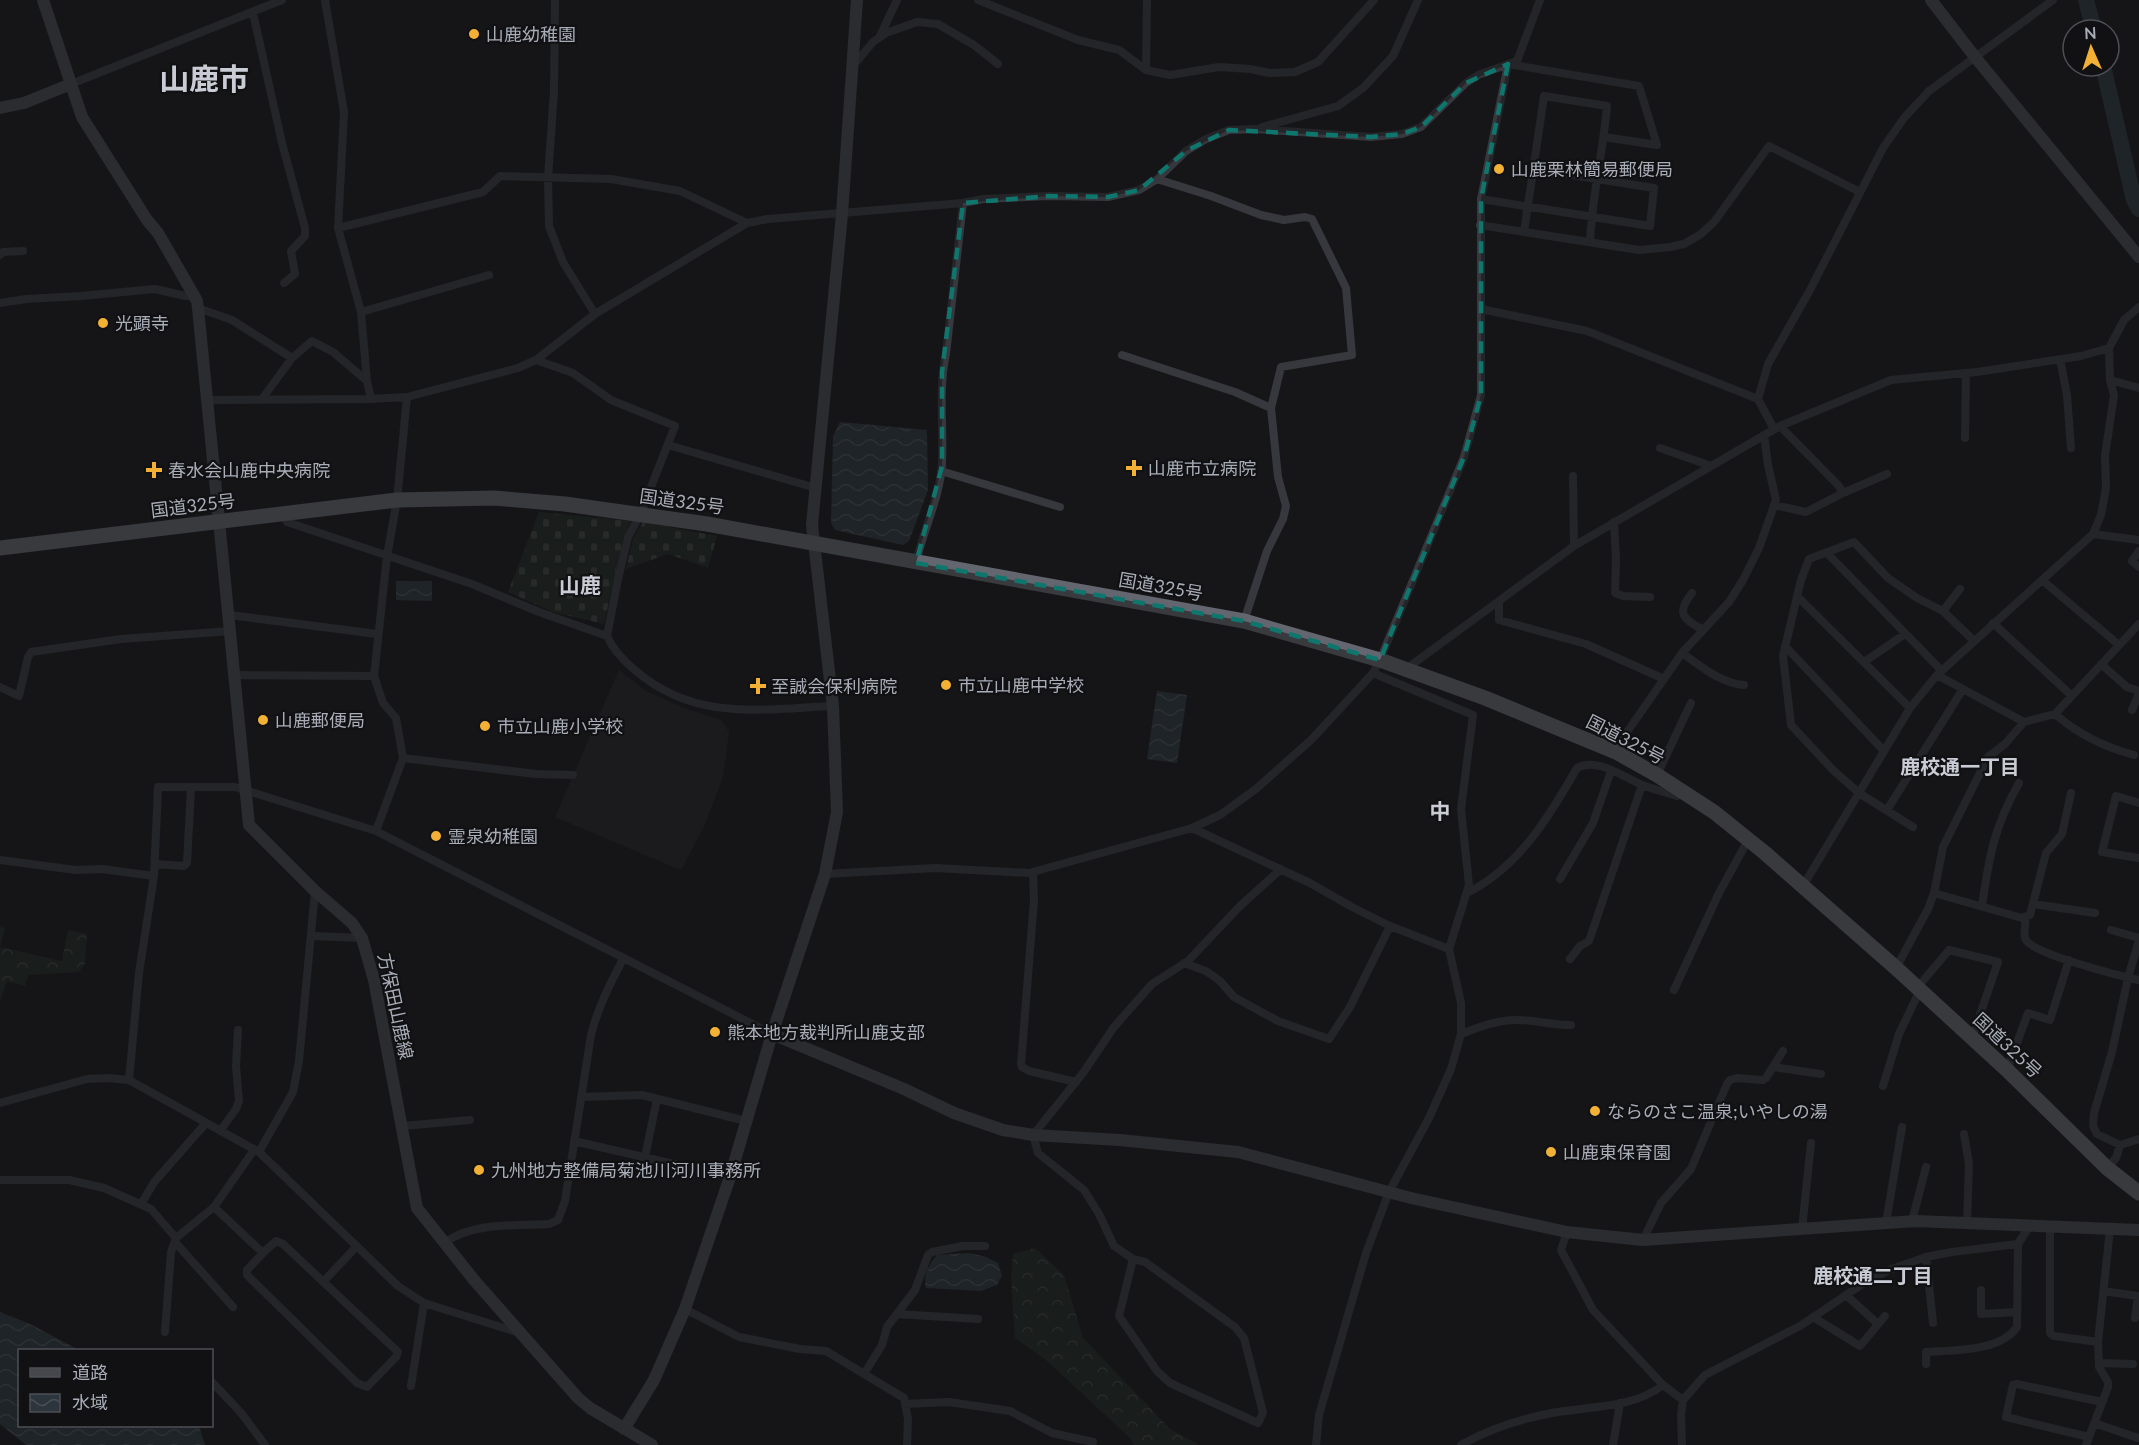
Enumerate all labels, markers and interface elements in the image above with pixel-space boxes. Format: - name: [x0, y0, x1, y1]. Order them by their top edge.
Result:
- north arrow: [2061, 18, 2121, 78]
- place label: 山鹿幼稚園: [486, 23, 576, 45]
- text: N: [2084, 23, 2097, 42]
- marker: 山鹿幼稚園: [467, 27, 481, 41]
- district label: 山鹿市: [159, 60, 249, 96]
- place label: 山鹿栗林簡易郵便局: [1511, 158, 1673, 180]
- marker: 山鹿栗林簡易郵便局: [1492, 162, 1506, 176]
- place label: 光顕寺: [115, 312, 169, 334]
- marker: 光顕寺: [96, 316, 110, 330]
- place label: 山鹿市立病院: [1148, 457, 1256, 479]
- place label: 春水会山鹿中央病院: [168, 459, 330, 481]
- marker: 山鹿市立病院: [1125, 459, 1143, 477]
- marker: 春水会山鹿中央病院: [145, 461, 163, 479]
- street label: 国道325号: [638, 484, 726, 518]
- street label: 国道325号: [149, 489, 237, 521]
- street label: 国道325号: [1117, 568, 1205, 604]
- district label: 山鹿: [559, 572, 601, 597]
- place label: 市立山鹿中学校: [958, 674, 1084, 696]
- place label: 至誠会保利病院: [771, 675, 897, 697]
- marker: 至誠会保利病院: [749, 677, 767, 695]
- marker: 市立山鹿中学校: [939, 678, 953, 692]
- place label: 山鹿郵便局: [275, 709, 365, 731]
- street label: 国道325号: [1583, 710, 1669, 768]
- marker: 山鹿郵便局: [256, 713, 270, 727]
- place label: 市立山鹿小学校: [497, 715, 623, 737]
- marker: 市立山鹿小学校: [478, 719, 492, 733]
- district label: 鹿校通一丁目: [1900, 754, 2020, 778]
- district label: 中: [1430, 798, 1451, 823]
- place label: 霊泉幼稚園: [448, 825, 538, 847]
- marker: 霊泉幼稚園: [429, 829, 443, 843]
- street label: 方保田山鹿線: [374, 951, 418, 1061]
- street label: 国道325号: [1969, 1008, 2047, 1082]
- place label: 熊本地方裁判所山鹿支部: [727, 1021, 925, 1043]
- marker: 熊本地方裁判所山鹿支部: [708, 1025, 722, 1039]
- place label: ならのさこ温泉;いやしの湯: [1607, 1100, 1828, 1122]
- marker: ならのさこ温泉;いやしの湯: [1588, 1104, 1602, 1118]
- place label: 山鹿東保育園: [1563, 1141, 1671, 1163]
- marker: 山鹿東保育園: [1544, 1145, 1558, 1159]
- place label: 九州地方整備局菊池川河川事務所: [491, 1159, 761, 1181]
- marker: 九州地方整備局菊池川河川事務所: [472, 1163, 486, 1177]
- district label: 鹿校通二丁目: [1813, 1263, 1933, 1287]
- legend: [18, 1349, 213, 1427]
- text: 道路: [72, 1361, 108, 1383]
- text: 水域: [72, 1391, 108, 1413]

